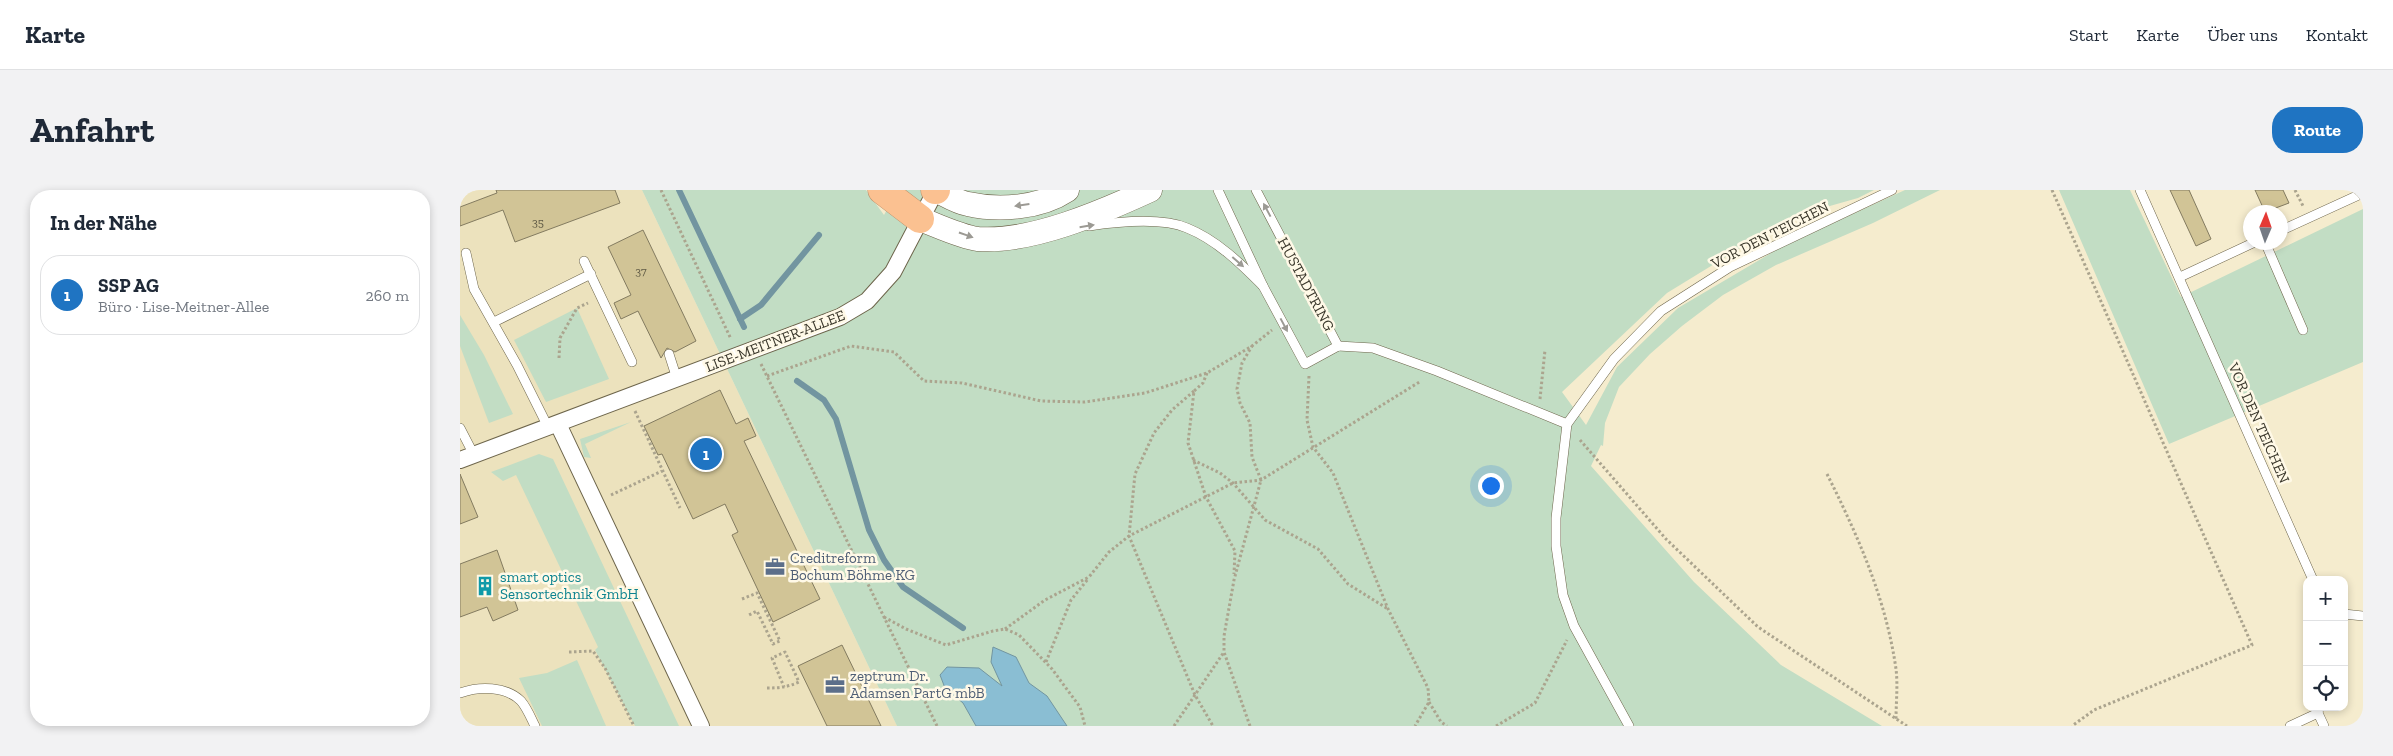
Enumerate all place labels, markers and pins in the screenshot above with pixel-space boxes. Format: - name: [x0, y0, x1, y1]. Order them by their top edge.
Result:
- pin: 1: [690, 435, 722, 473]
- place label: Creditreform Bochum Böhme KG: [790, 549, 915, 584]
- office icon: Creditreform Bochum Böhme KG: [764, 556, 786, 578]
- place label: smart optics Sensortechnik GmbH: [500, 568, 638, 603]
- building icon: smart optics Sensortechnik GmbH: [474, 575, 496, 597]
- place label: zeptrum Dr. Adamsen PartG mbB: [850, 667, 985, 702]
- office icon: zeptrum Dr. Adamsen PartG mbB: [824, 674, 846, 696]

